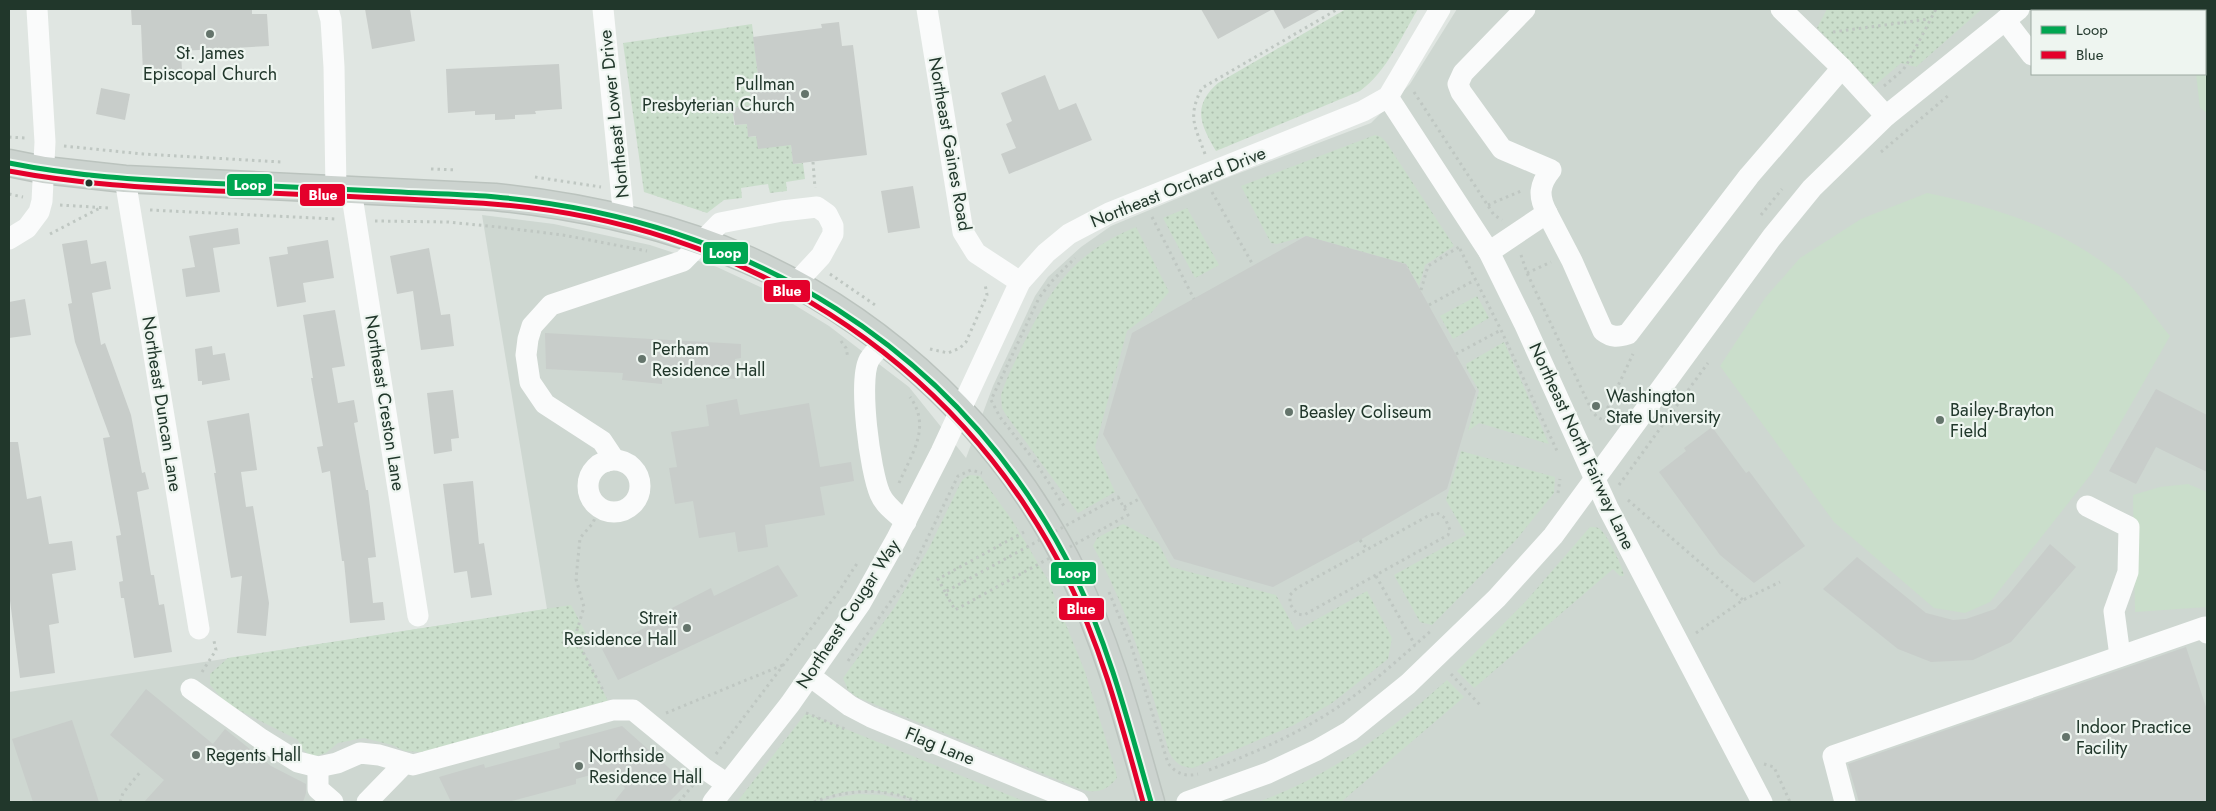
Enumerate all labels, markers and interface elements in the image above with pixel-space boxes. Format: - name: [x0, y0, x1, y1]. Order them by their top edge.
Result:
- legend: [2031, 10, 2206, 75]
- text: Loop: [2076, 19, 2108, 41]
- marker: St. James Episcopal Church: [204, 28, 216, 40]
- street label: Northeast Lower Drive: [592, 29, 636, 199]
- place label: St. James Episcopal Church: [143, 40, 277, 87]
- text: Blue: [2076, 44, 2104, 66]
- street label: Northeast Gaines Road: [922, 55, 978, 233]
- place label: Pullman Presbyterian Church: [642, 71, 795, 118]
- marker: Pullman Presbyterian Church: [799, 88, 811, 100]
- street label: Northeast Orchard Drive: [1086, 140, 1270, 234]
- line badge: Loop: [226, 173, 273, 197]
- text: Loop: [234, 175, 267, 195]
- unlabelled marker: [84, 178, 94, 188]
- line badge: Blue: [299, 183, 346, 207]
- text: Blue: [308, 185, 338, 205]
- line badge: Loop: [702, 241, 749, 265]
- text: Loop: [709, 243, 742, 263]
- line badge: Blue: [763, 279, 811, 303]
- text: Blue: [772, 281, 802, 301]
- street label: Northeast Creston Lane: [358, 313, 412, 493]
- street label: Northeast Duncan Lane: [135, 314, 189, 494]
- place label: Perham Residence Hall: [652, 336, 765, 383]
- street label: Northeast North Fairway Lane: [1522, 338, 1642, 554]
- marker: Perham Residence Hall: [636, 353, 648, 365]
- place label: Washington State University: [1606, 383, 1721, 430]
- place label: Bailey-Brayton Field: [1950, 397, 2055, 444]
- place label: Beasley Coliseum: [1299, 399, 1432, 425]
- marker: Washington State University: [1590, 400, 1602, 412]
- marker: Beasley Coliseum: [1283, 406, 1295, 418]
- marker: Bailey-Brayton Field: [1934, 414, 1946, 426]
- street label: Northeast Cougar Way: [790, 534, 906, 694]
- line badge: Loop: [1050, 561, 1097, 585]
- text: Loop: [1058, 563, 1091, 583]
- line badge: Blue: [1058, 597, 1105, 621]
- text: Blue: [1066, 599, 1096, 619]
- place label: Streit Residence Hall: [564, 605, 678, 652]
- marker: Streit Residence Hall: [681, 622, 693, 634]
- place label: Indoor Practice Facility: [2076, 714, 2191, 761]
- street label: Flag Lane: [901, 720, 979, 772]
- marker: Indoor Practice Facility: [2060, 731, 2072, 743]
- place label: Regents Hall: [206, 742, 301, 768]
- place label: Northside Residence Hall: [589, 743, 702, 790]
- marker: Regents Hall: [190, 749, 202, 761]
- marker: Northside Residence Hall: [573, 760, 585, 772]

